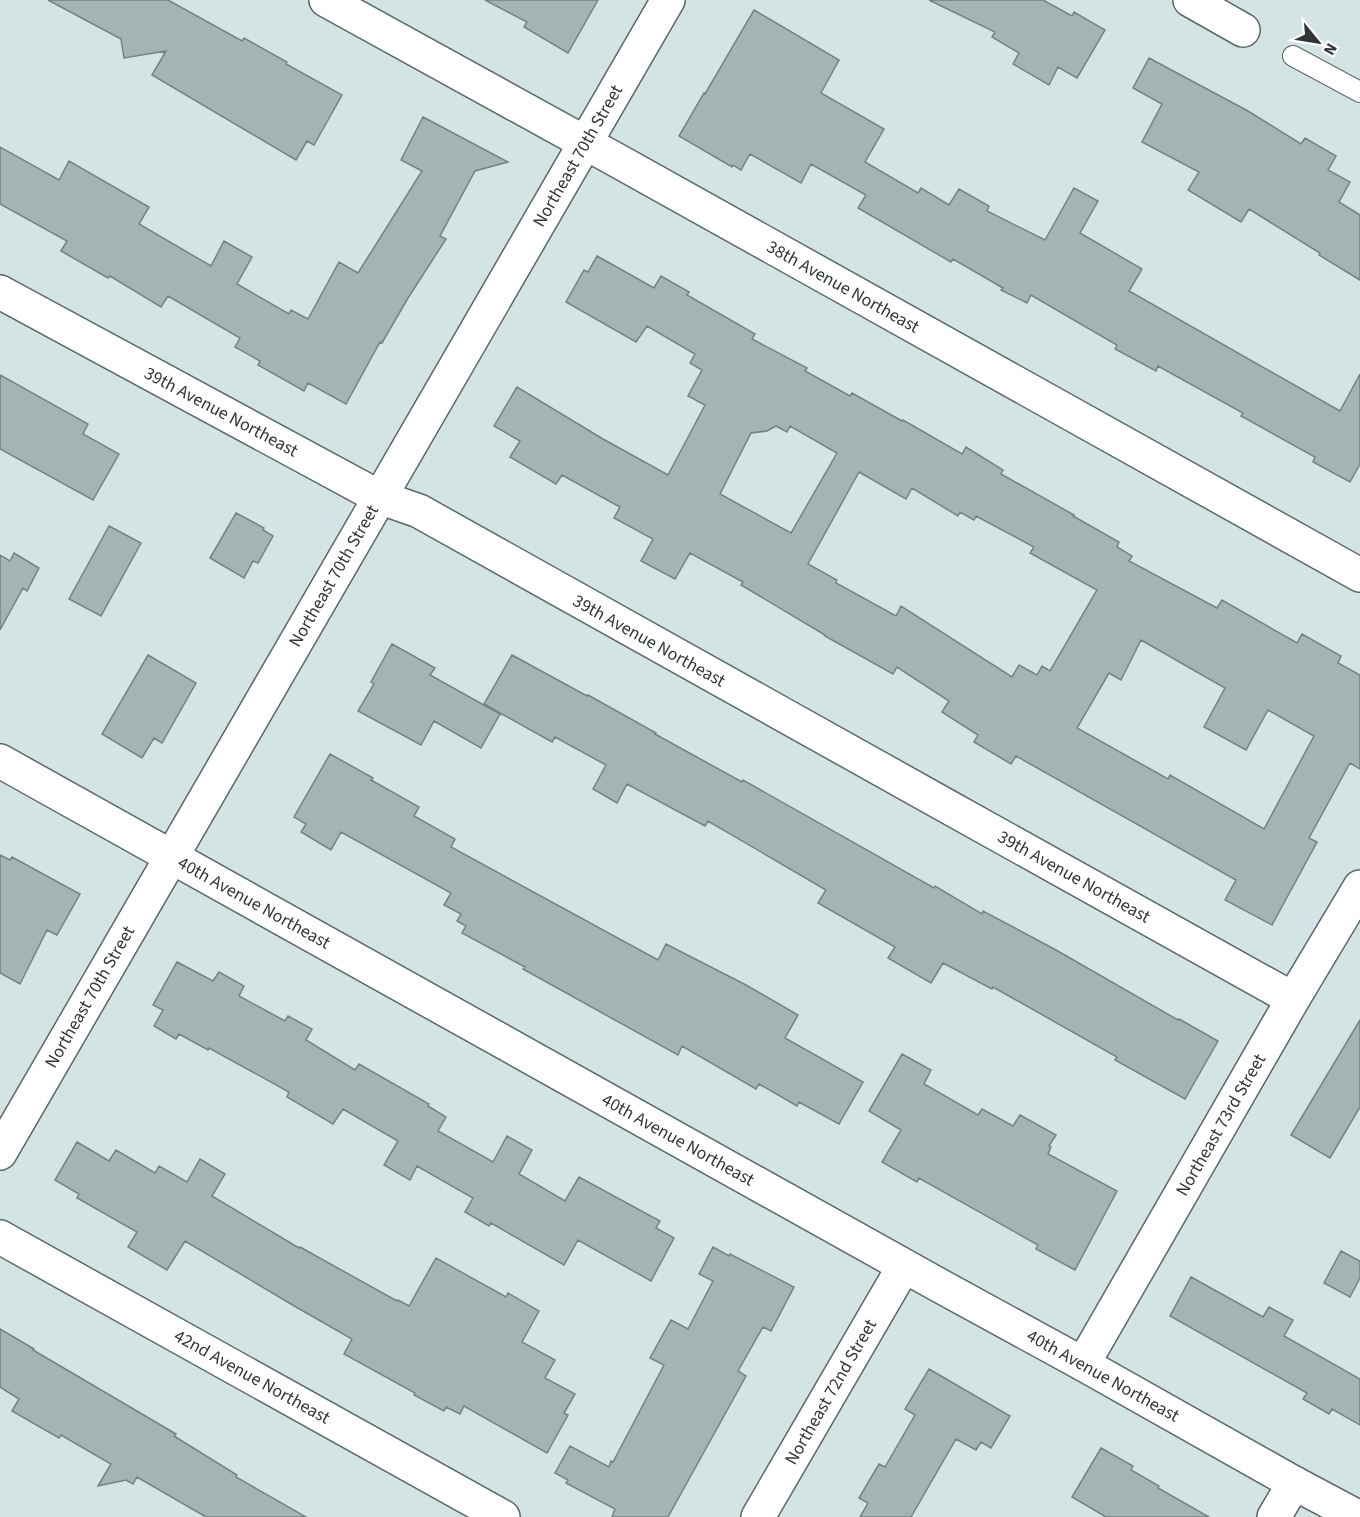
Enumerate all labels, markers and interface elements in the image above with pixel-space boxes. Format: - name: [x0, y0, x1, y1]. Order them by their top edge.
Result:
- north arrow: [1288, 12, 1348, 72]
- text: N: [1318, 39, 1342, 59]
- street label: Northeast 70th Street: [527, 80, 629, 232]
- street label: 38th Avenue Northeast: [762, 235, 924, 339]
- street label: 39th Avenue Northeast: [140, 361, 302, 463]
- street label: Northeast 70th Street: [283, 500, 385, 652]
- street label: 39th Avenue Northeast: [568, 589, 730, 693]
- street label: 39th Avenue Northeast: [993, 825, 1155, 929]
- street label: 40th Avenue Northeast: [173, 851, 335, 955]
- street label: Northeast 70th Street: [39, 921, 141, 1073]
- street label: Northeast 73rd Street: [1170, 1049, 1272, 1201]
- street label: 40th Avenue Northeast: [597, 1088, 759, 1192]
- street label: Northeast 72nd Street: [779, 1314, 883, 1470]
- street label: 42nd Avenue Northeast: [169, 1324, 335, 1430]
- street label: 40th Avenue Northeast: [1022, 1324, 1184, 1428]

